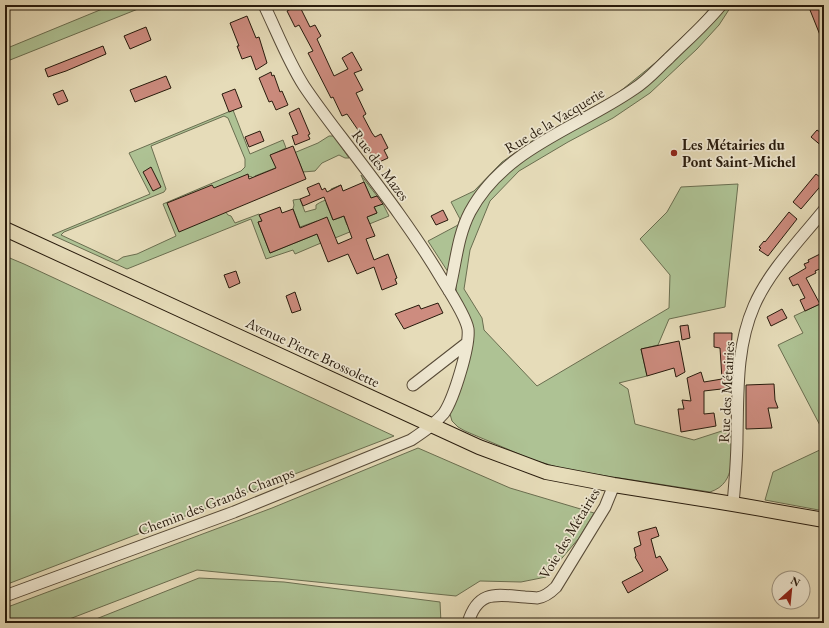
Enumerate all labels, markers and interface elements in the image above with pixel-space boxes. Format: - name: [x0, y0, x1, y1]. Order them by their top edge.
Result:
- street label: Rue de la Vacquerie: [501, 83, 607, 157]
- street label: Rue des Mazes: [348, 126, 414, 204]
- place label: Les Métairies du Pont Saint-Michel: [682, 135, 797, 171]
- marker: Les Métairies du Pont Saint-Michel: [669, 148, 679, 158]
- street label: Avenue Pierre Brossolette: [242, 312, 383, 391]
- street label: Rue des Métairies: [714, 341, 738, 443]
- street label: Chemin des Grands Champs: [135, 462, 297, 540]
- street label: Voie des Métairies: [534, 484, 604, 582]
- north arrow: [771, 570, 811, 610]
- text: N: [788, 573, 803, 589]

